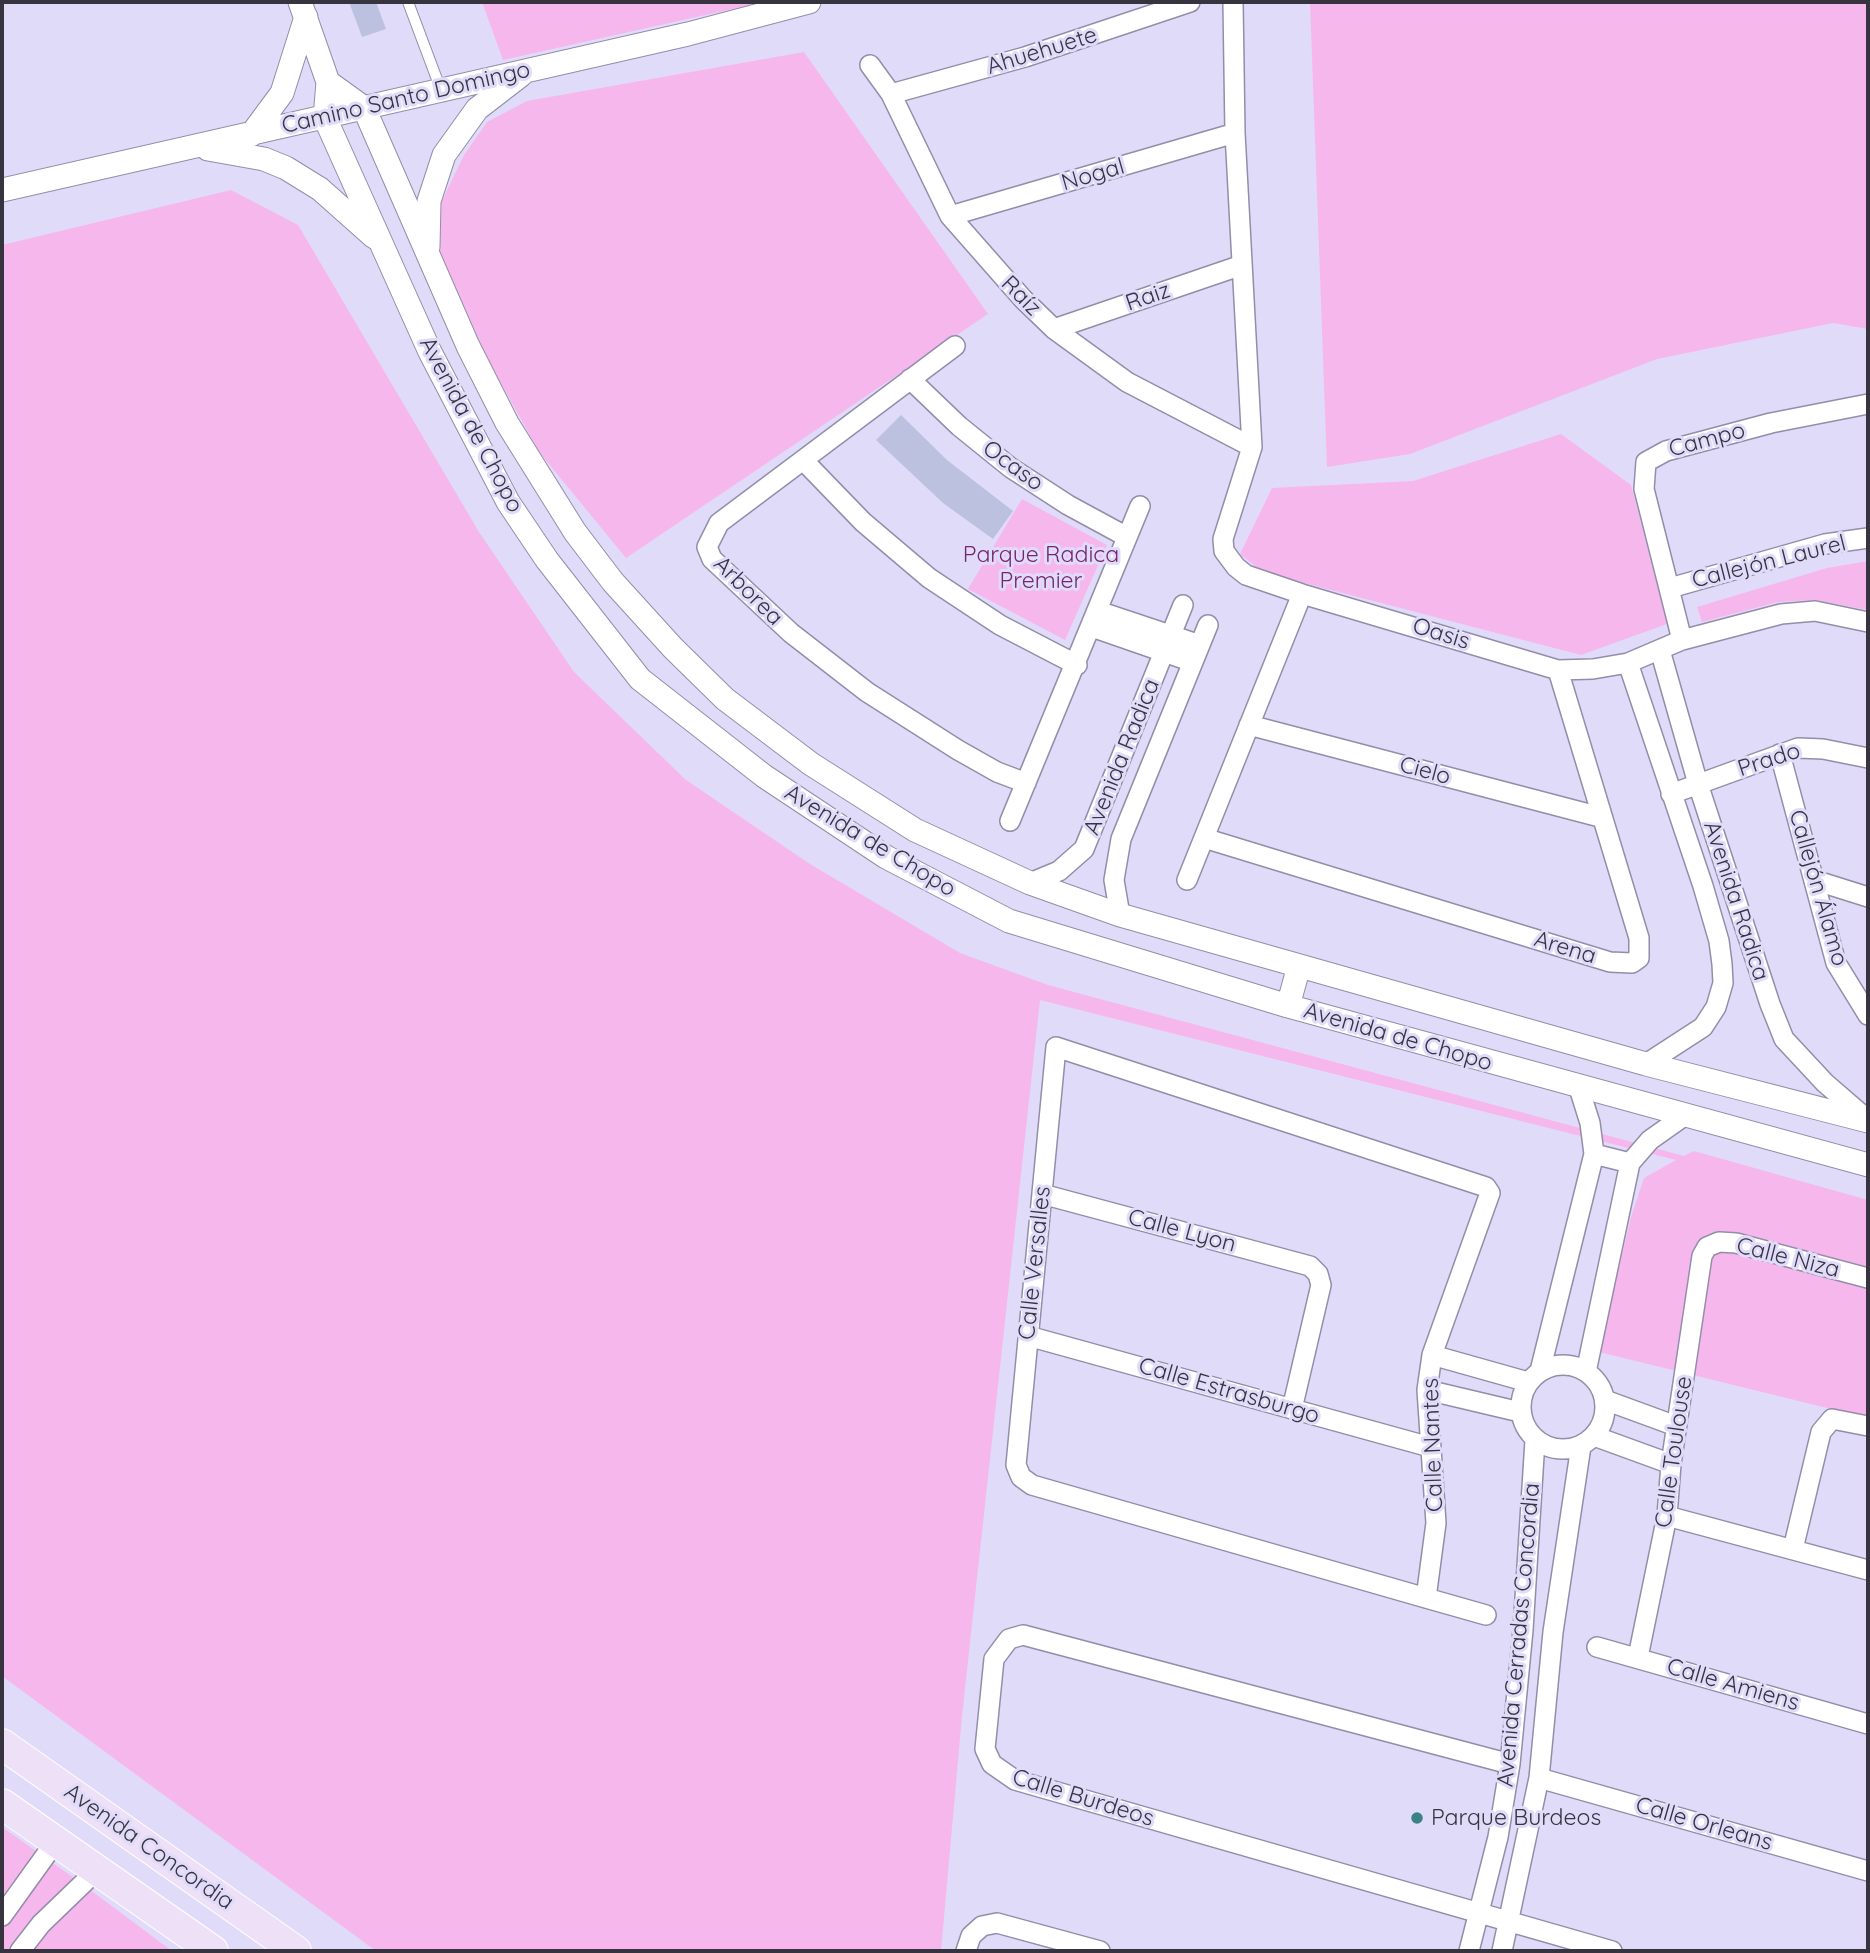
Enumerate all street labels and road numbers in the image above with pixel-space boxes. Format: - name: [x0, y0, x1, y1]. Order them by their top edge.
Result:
- street label: Ahuehuete: [984, 21, 1100, 81]
- street label: Camino Santo Domingo: [279, 56, 533, 140]
- street label: Nogal: [1058, 153, 1128, 197]
- street label: Raíz: [995, 270, 1047, 322]
- street label: Raiz: [1122, 277, 1174, 317]
- street label: Avenida de Chopo: [413, 333, 529, 517]
- street label: Campo: [1666, 417, 1748, 463]
- street label: Ocaso: [977, 435, 1049, 497]
- street label: Callejón Laurel: [1689, 530, 1849, 594]
- street label: Arborea: [708, 551, 788, 631]
- street label: Oasis: [1409, 612, 1473, 656]
- street label: Avenida Radica: [1078, 675, 1166, 839]
- street label: Prado: [1734, 737, 1804, 783]
- street label: Cielo: [1396, 751, 1454, 791]
- street label: Avenida de Chopo: [779, 779, 961, 903]
- street label: Callejón Álamo: [1783, 807, 1853, 969]
- street label: Avenida Radica: [1697, 818, 1775, 984]
- street label: Arena: [1531, 926, 1599, 970]
- street label: Avenida de Chopo: [1301, 997, 1495, 1077]
- street label: Calle Versalles: [1013, 1185, 1057, 1341]
- street label: Calle Lyon: [1125, 1203, 1239, 1259]
- street label: Calle Niza: [1734, 1232, 1842, 1284]
- street label: Calle Estrasburgo: [1135, 1352, 1323, 1430]
- street label: Calle Toulouse: [1650, 1375, 1698, 1529]
- street label: Calle Nantes: [1417, 1378, 1449, 1512]
- street label: Avenida Cerradas Concordia: [1492, 1482, 1546, 1788]
- street label: Calle Amiens: [1664, 1653, 1802, 1717]
- street label: Calle Burdeos: [1009, 1763, 1157, 1833]
- street label: Avenida Concordia: [59, 1778, 239, 1916]
- street label: Calle Orleans: [1632, 1791, 1776, 1857]

